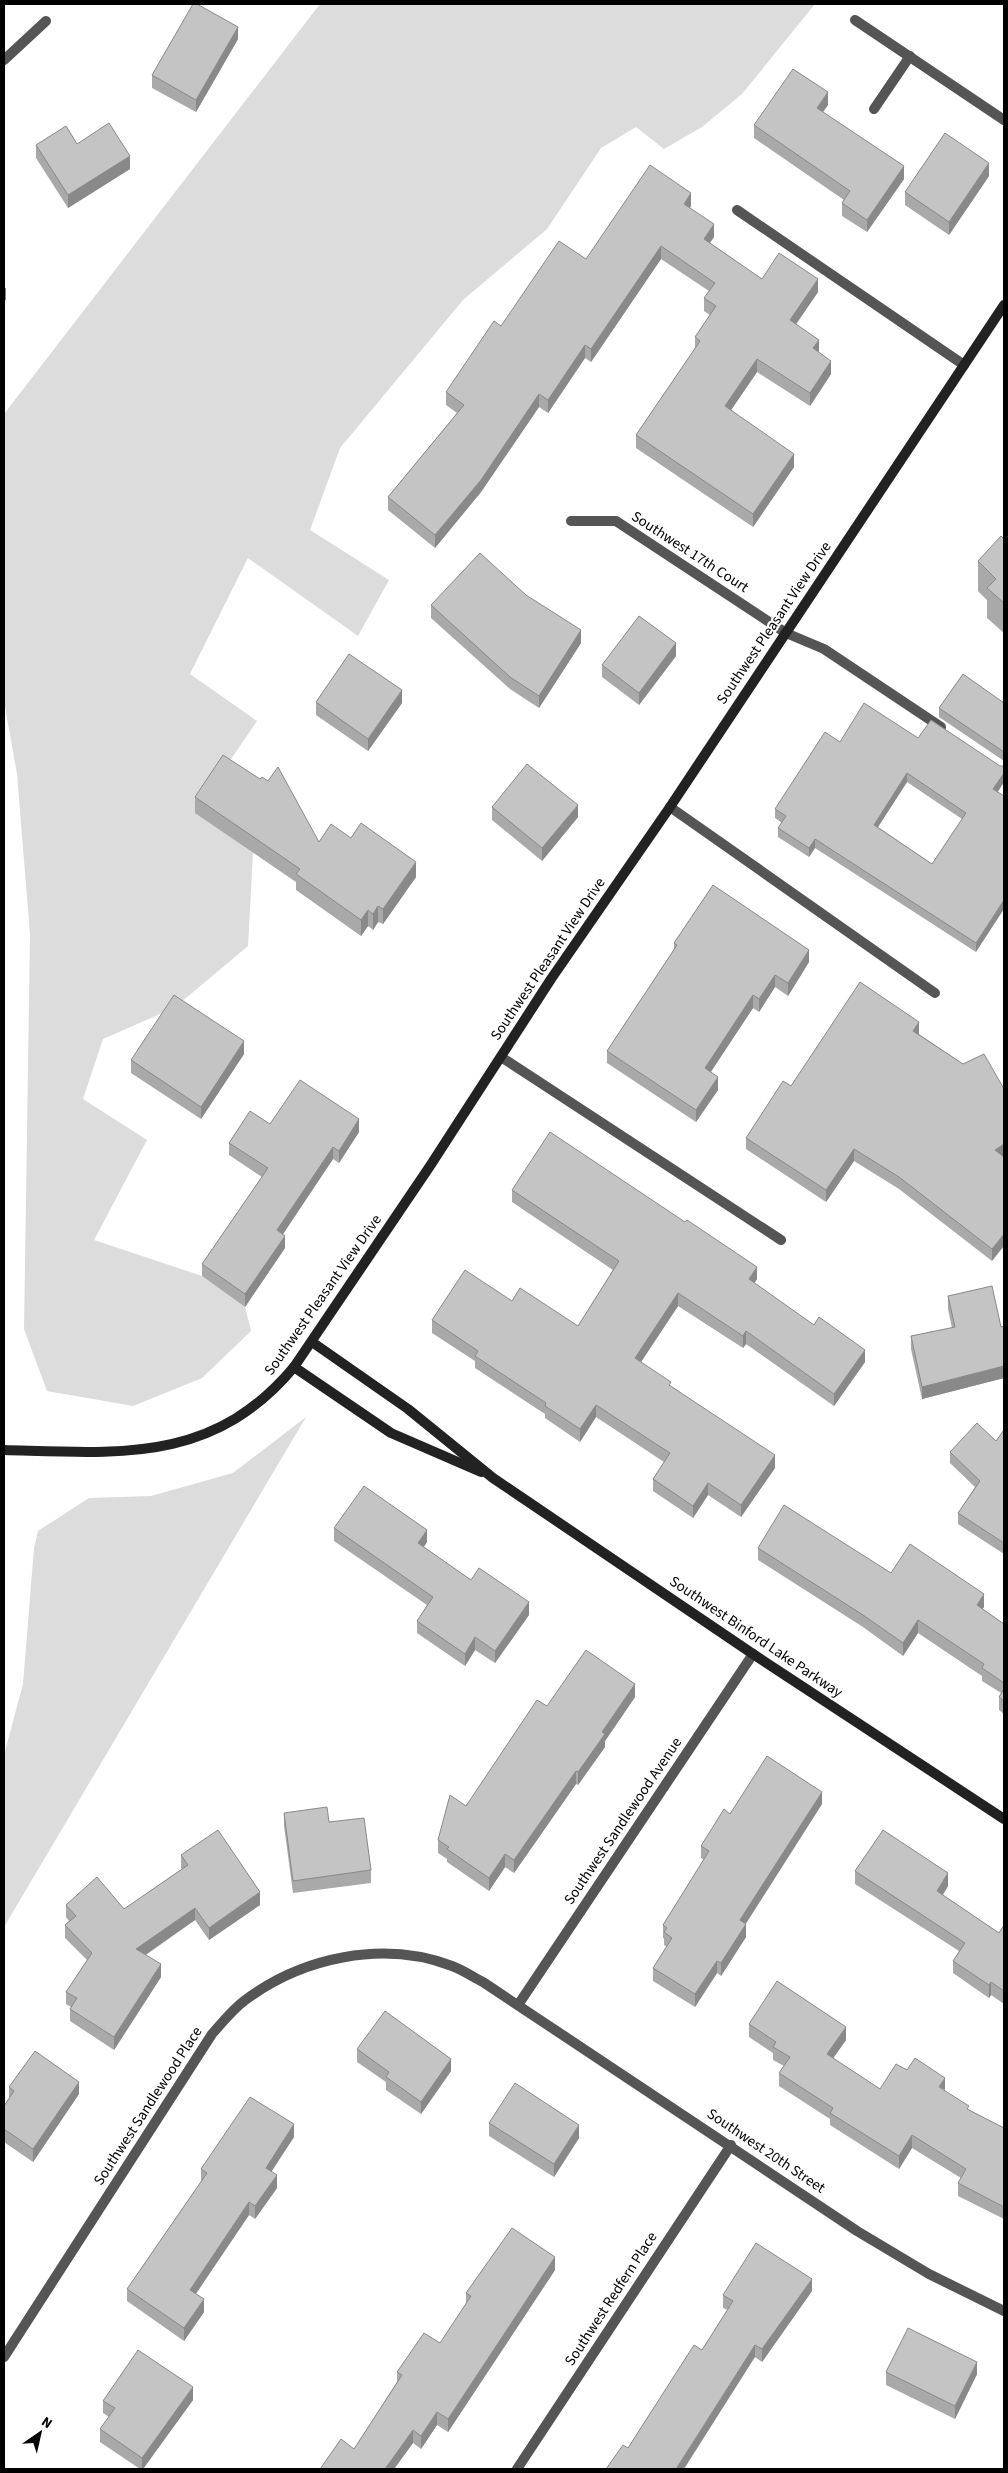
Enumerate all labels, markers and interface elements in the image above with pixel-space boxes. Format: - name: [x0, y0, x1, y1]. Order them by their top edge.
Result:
- street label: Southwest 17th Court: [627, 506, 753, 598]
- street label: Southwest Pleasant View Drive: [712, 537, 836, 709]
- street label: Southwest Pleasant View Drive: [486, 873, 610, 1045]
- street label: Southwest Pleasant View Drive: [259, 1210, 387, 1380]
- street label: Southwest Binford Lake Parkway: [665, 1571, 847, 1703]
- street label: Southwest Sandlewood Avenue: [559, 1733, 687, 1909]
- street label: Southwest Sandlewood Place: [89, 2023, 207, 2189]
- street label: Southwest 20th Street: [703, 2104, 829, 2198]
- street label: Southwest Redfern Place: [560, 2228, 662, 2370]
- north arrow: [15, 2408, 65, 2458]
- text: N: [37, 2412, 56, 2434]

